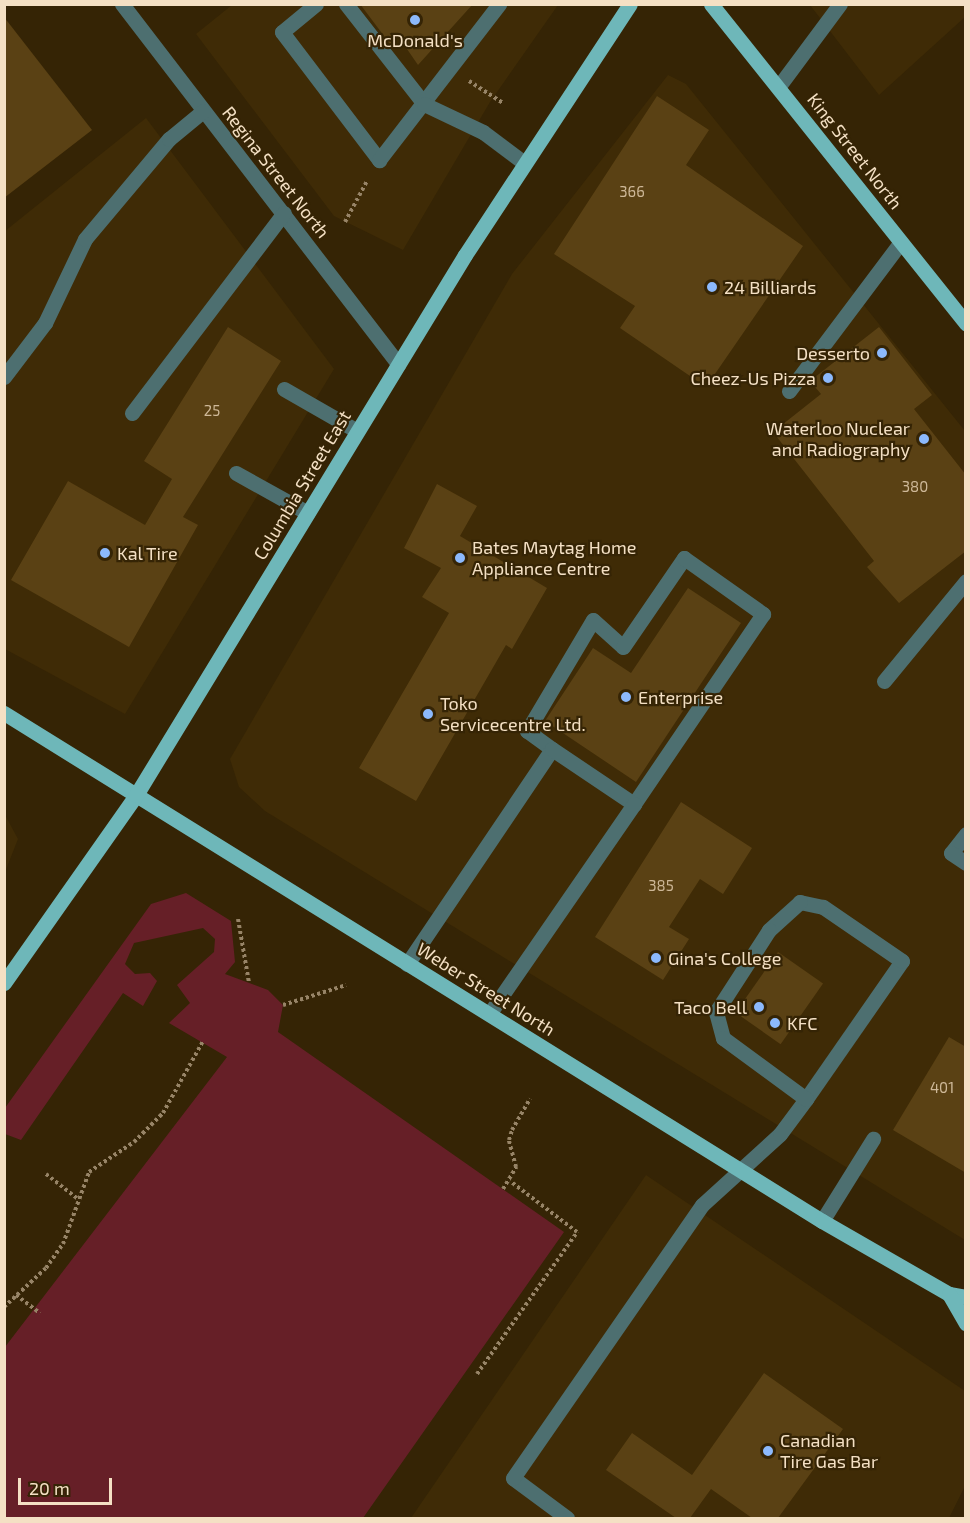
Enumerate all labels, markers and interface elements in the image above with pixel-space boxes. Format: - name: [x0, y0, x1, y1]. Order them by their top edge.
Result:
- marker: McDonald's: [408, 13, 422, 27]
- place label: McDonald's: [367, 29, 463, 51]
- street label: King Street North: [803, 89, 907, 213]
- street label: Regina Street North: [218, 102, 334, 242]
- house number: 366: [619, 183, 645, 201]
- place label: 24 Billiards: [724, 276, 816, 298]
- marker: 24 Billiards: [705, 280, 719, 294]
- place label: Desserto: [796, 342, 870, 364]
- marker: Desserto: [875, 346, 889, 360]
- place label: Cheez-Us Pizza: [691, 367, 816, 389]
- marker: Cheez-Us Pizza: [821, 371, 835, 385]
- house number: 25: [204, 402, 220, 420]
- street label: Columbia Street East: [249, 406, 355, 564]
- place label: Waterloo Nuclear and Radiography: [766, 418, 910, 460]
- marker: Waterloo Nuclear and Radiography: [915, 430, 933, 448]
- house number: 380: [902, 478, 928, 496]
- place label: Bates Maytag Home Appliance Centre: [472, 537, 636, 580]
- place label: Kal Tire: [117, 542, 178, 564]
- marker: Kal Tire: [98, 546, 112, 560]
- marker: Bates Maytag Home Appliance Centre: [453, 551, 467, 565]
- place label: Enterprise: [638, 686, 723, 708]
- marker: Enterprise: [619, 690, 633, 704]
- place label: Toko Servicecentre Ltd.: [440, 693, 586, 736]
- marker: Toko Servicecentre Ltd.: [421, 707, 435, 721]
- house number: 385: [648, 877, 674, 895]
- street label: Weber Street North: [413, 938, 559, 1040]
- place label: Gina's College: [668, 947, 781, 969]
- marker: Gina's College: [649, 951, 663, 965]
- place label: Taco Bell: [674, 996, 747, 1018]
- marker: Taco Bell: [752, 1000, 766, 1014]
- place label: KFC: [787, 1012, 817, 1034]
- marker: KFC: [768, 1016, 782, 1030]
- house number: 401: [930, 1079, 954, 1097]
- place label: Canadian Tire Gas Bar: [780, 1430, 878, 1472]
- marker: Canadian Tire Gas Bar: [761, 1444, 775, 1458]
- scale bar: [21, 1466, 116, 1504]
- text: 20 m: [29, 1477, 70, 1499]

